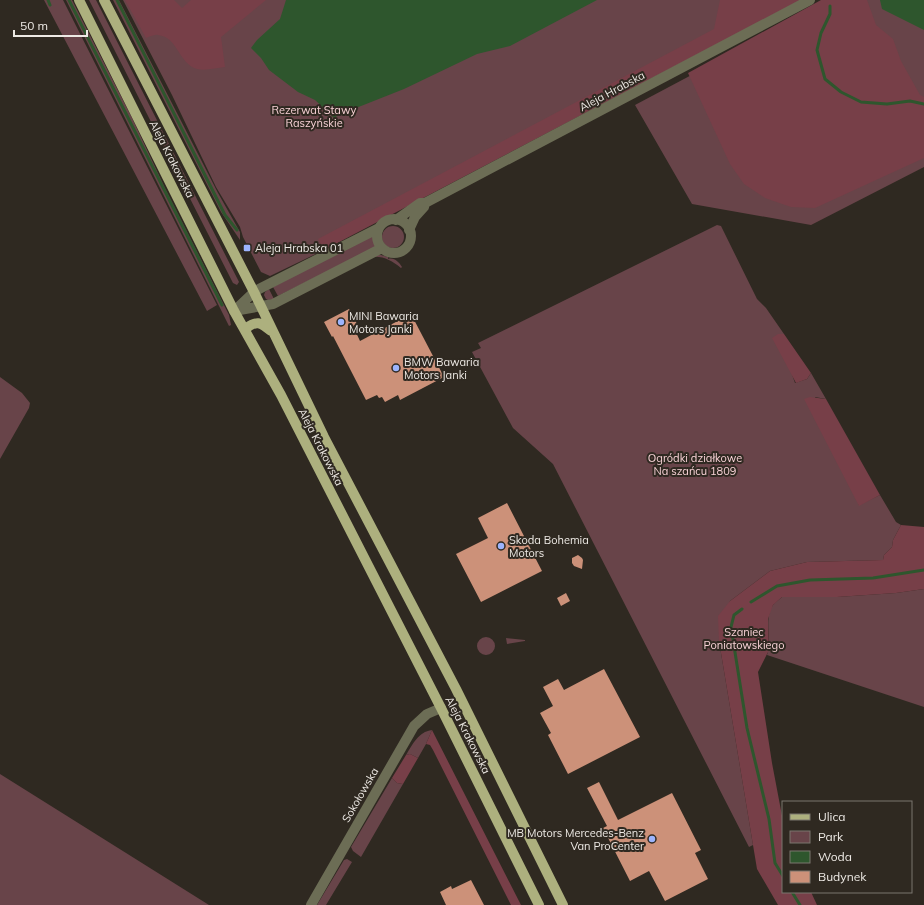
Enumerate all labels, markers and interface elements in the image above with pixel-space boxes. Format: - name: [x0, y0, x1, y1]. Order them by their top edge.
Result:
- scale bar: [14, 12, 87, 38]
- text: 50 m: [20, 18, 48, 33]
- street label: Aleja Hrabska: [577, 68, 647, 114]
- park label: Rezerwat Stawy Raszyńskie: [272, 103, 357, 130]
- street label: Aleja Krakowska: [146, 118, 198, 200]
- place label: Aleja Hrabska 01: [255, 241, 343, 255]
- marker: Aleja Hrabska 01: [242, 243, 252, 253]
- place label: MINI Bawaria Motors Janki: [349, 309, 419, 336]
- marker: MINI Bawaria Motors Janki: [336, 317, 346, 327]
- place label: BMW Bawaria Motors Janki: [404, 355, 479, 382]
- marker: BMW Bawaria Motors Janki: [391, 363, 401, 373]
- street label: Aleja Krakowska: [295, 406, 347, 488]
- park label: Ogródki działkowe Na szańcu 1809: [648, 451, 742, 478]
- place label: Skoda Bohemia Motors: [509, 533, 589, 560]
- marker: Skoda Bohemia Motors: [496, 541, 506, 551]
- park label: Szaniec Poniatowskiego: [704, 625, 784, 652]
- street label: Aleja Krakowska: [442, 694, 494, 776]
- street label: Sokołowska: [339, 765, 381, 825]
- legend: [782, 801, 912, 893]
- text: Ulica: [818, 809, 846, 824]
- place label: MB Motors Mercedes-Benz Van ProCenter: [507, 826, 644, 853]
- text: Park: [818, 829, 844, 844]
- marker: MB Motors Mercedes-Benz Van ProCenter: [647, 834, 657, 844]
- text: Woda: [818, 849, 852, 864]
- text: Budynek: [818, 869, 867, 884]

